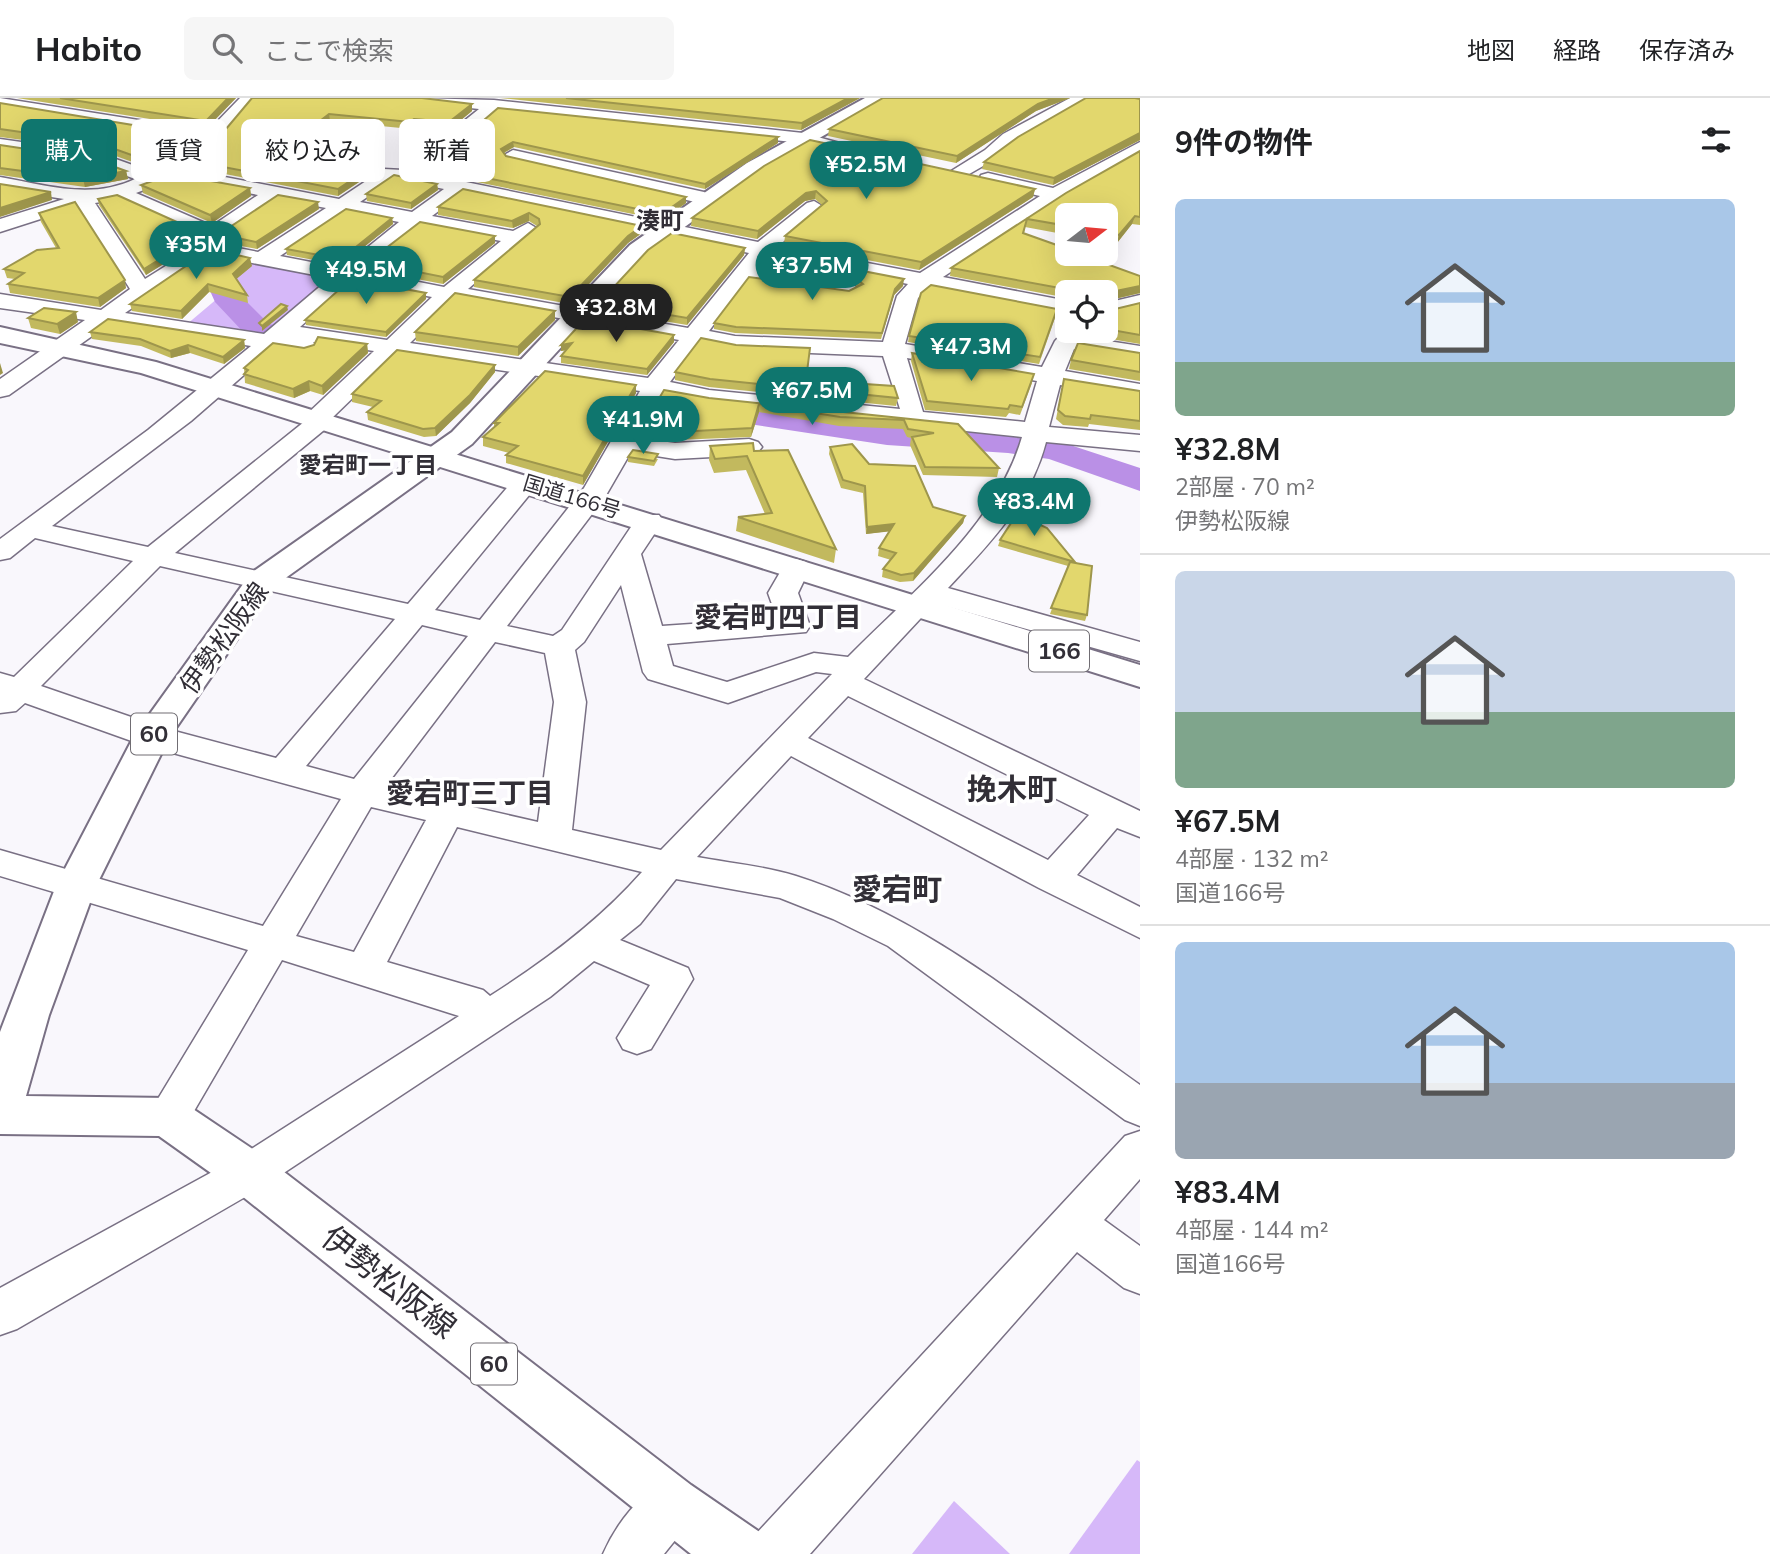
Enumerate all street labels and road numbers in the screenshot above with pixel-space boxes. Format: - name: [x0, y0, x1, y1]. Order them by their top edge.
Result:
- street label: 国道166号: [520, 469, 624, 523]
- street label: 伊勢松阪線: [172, 575, 275, 700]
- road number: 166: [1029, 630, 1089, 672]
- road number: 60: [131, 714, 177, 754]
- street label: 伊勢松阪線: [314, 1216, 465, 1346]
- road number: 60: [471, 1344, 517, 1384]

